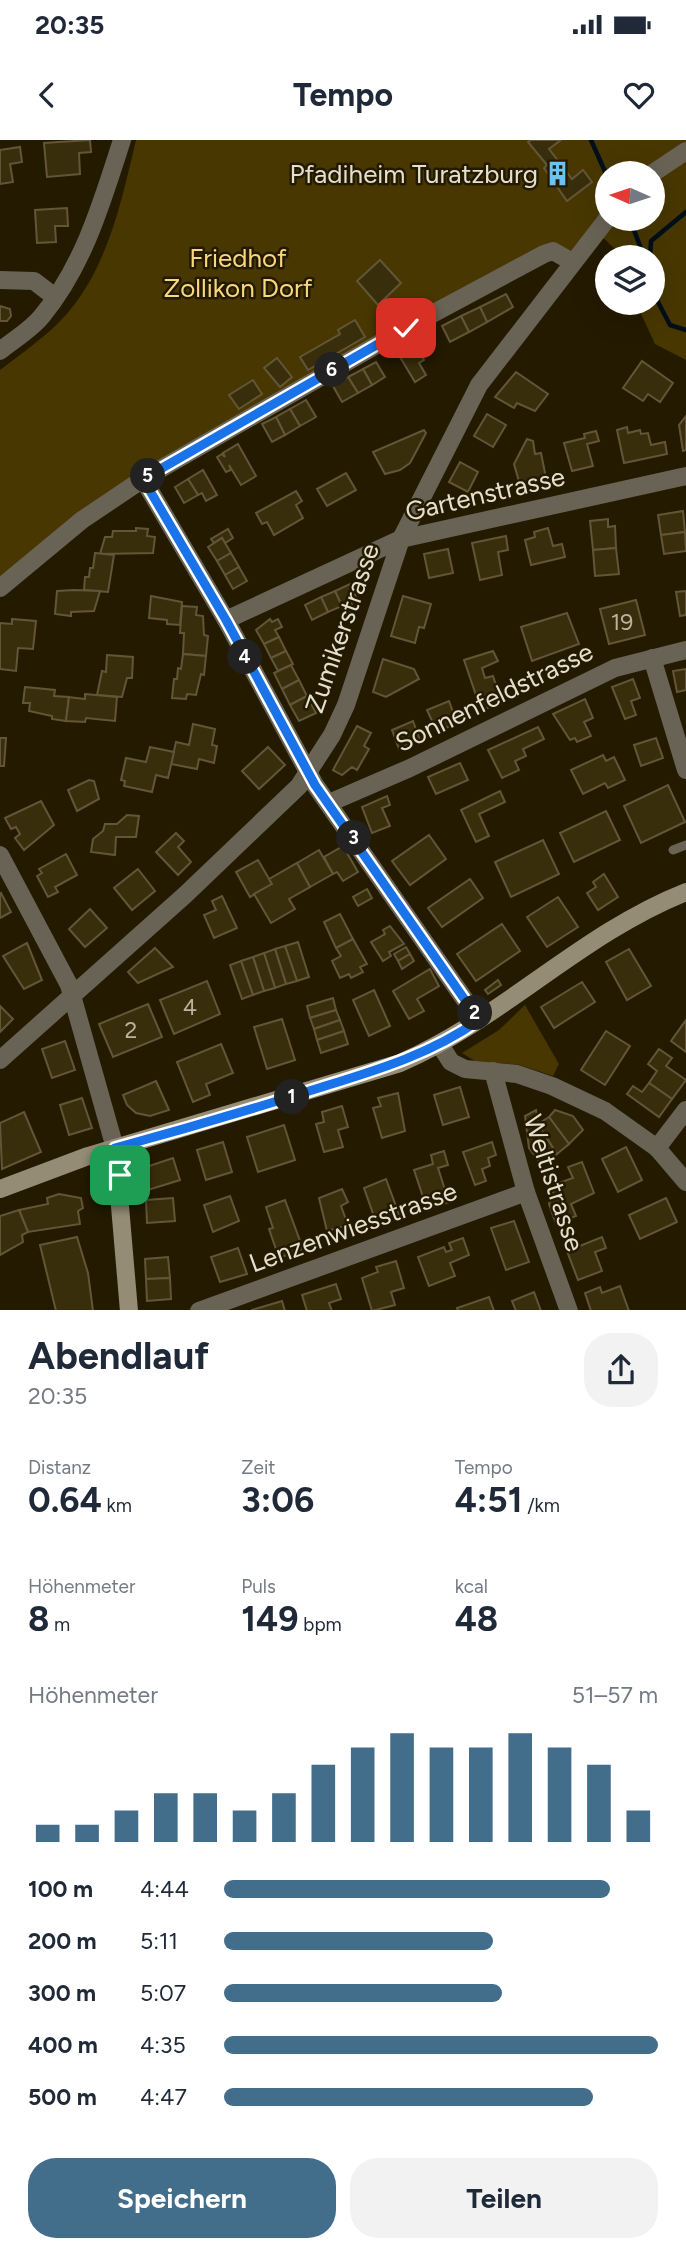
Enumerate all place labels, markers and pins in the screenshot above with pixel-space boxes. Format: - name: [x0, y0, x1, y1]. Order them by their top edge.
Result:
- place label: Pfadiheim Turatzburg: [290, 158, 538, 190]
- building icon: Pfadiheim Turatzburg: [544, 160, 572, 188]
- pin: [376, 298, 436, 358]
- pin: 6: [314, 352, 350, 387]
- pin: 5: [130, 458, 166, 494]
- pin: 4: [228, 640, 262, 674]
- pin: 3: [336, 820, 372, 856]
- pin: 2: [458, 996, 492, 1030]
- pin: 1: [274, 1080, 310, 1114]
- pin: [90, 1145, 150, 1205]

